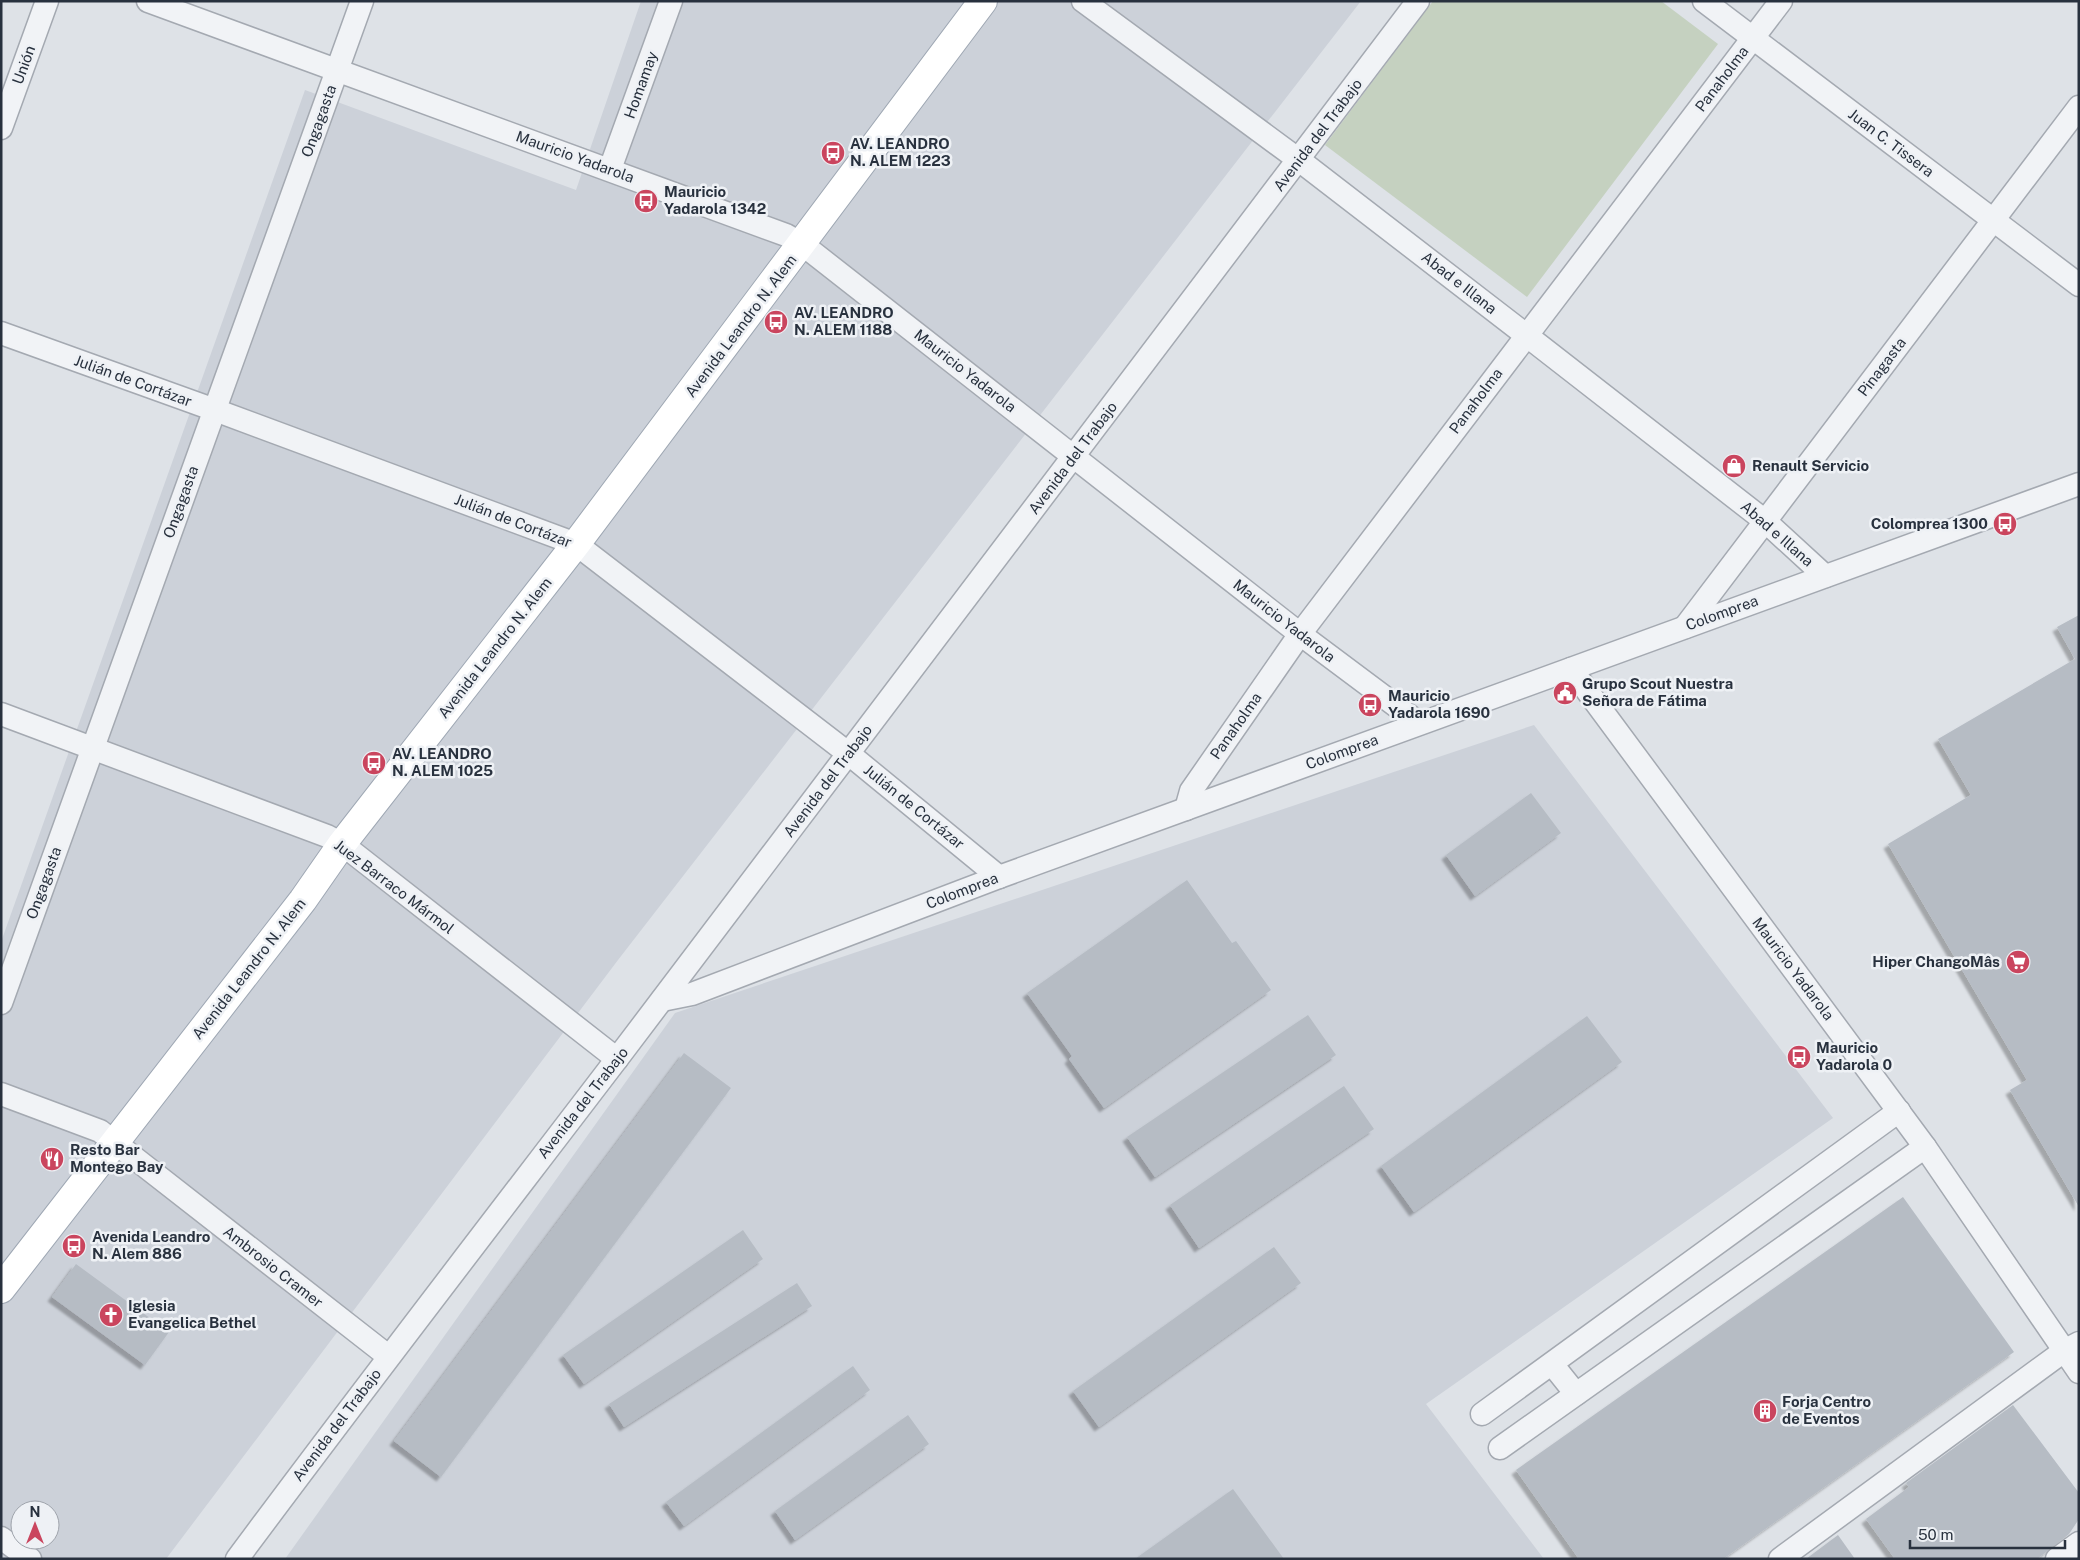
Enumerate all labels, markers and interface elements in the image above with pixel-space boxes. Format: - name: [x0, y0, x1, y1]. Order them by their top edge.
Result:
- street label: Unión: [9, 43, 38, 87]
- street label: Panaholma: [1692, 43, 1752, 115]
- street label: Homamay: [621, 49, 661, 121]
- street label: Avenida del Trabajo: [1270, 75, 1365, 194]
- street label: Ongagasta: [298, 82, 339, 159]
- street label: Juan C. Tissera: [1845, 105, 1937, 180]
- street label: Mauricio Yadarola: [514, 127, 637, 186]
- place label: AV. LEANDRO N. ALEM 1223: [850, 135, 951, 169]
- bus stop icon: AV. LEANDRO N. ALEM 1223: [820, 140, 846, 166]
- place label: Mauricio Yadarola 1342: [664, 183, 766, 217]
- bus stop icon: Mauricio Yadarola 1342: [633, 188, 659, 214]
- street label: Abad e Illana: [1418, 248, 1500, 317]
- street label: Avenida Leandro N. Alem: [681, 251, 800, 400]
- place label: AV. LEANDRO N. ALEM 1188: [794, 304, 894, 338]
- bus stop icon: AV. LEANDRO N. ALEM 1188: [763, 309, 789, 335]
- street label: Mauricio Yadarola: [911, 326, 1020, 416]
- street label: Pinagasta: [1854, 334, 1909, 399]
- street label: Julián de Cortázar: [72, 351, 195, 410]
- street label: Panaholma: [1446, 365, 1506, 437]
- street label: Avenida del Trabajo: [1025, 398, 1120, 517]
- shop icon: Renault Servicio: [1721, 453, 1747, 479]
- place label: Renault Servicio: [1752, 457, 1869, 474]
- street label: Ongagasta: [160, 463, 201, 540]
- street label: Julián de Cortázar: [452, 490, 574, 551]
- street label: Abad e Illana: [1738, 498, 1817, 570]
- bus stop icon: Colomprea 1300: [1992, 511, 2018, 537]
- place label: Colomprea 1300: [1871, 515, 1988, 532]
- street label: Avenida Leandro N. Alem: [434, 574, 555, 721]
- street label: Mauricio Yadarola: [1230, 576, 1339, 666]
- street label: Colomprea: [1683, 592, 1760, 633]
- place label: Grupo Scout Nuestra Señora de Fátima: [1582, 675, 1733, 709]
- public building icon: Grupo Scout Nuestra Señora de Fátima: [1552, 680, 1578, 706]
- place label: Mauricio Yadarola 1690: [1388, 687, 1491, 721]
- street label: Panaholma: [1206, 689, 1265, 762]
- bus stop icon: Mauricio Yadarola 1690: [1357, 692, 1383, 718]
- street label: Avenida del Trabajo: [780, 721, 875, 840]
- street label: Colomprea: [1303, 731, 1380, 772]
- place label: AV. LEANDRO N. ALEM 1025: [392, 745, 493, 779]
- bus stop icon: AV. LEANDRO N. ALEM 1025: [361, 750, 387, 776]
- street label: Julián de Cortázar: [861, 761, 968, 852]
- street label: Juez Barraco Mármol: [331, 836, 457, 937]
- street label: Ongagasta: [23, 844, 64, 921]
- street label: Colomprea: [923, 869, 1000, 912]
- street label: Avenida Leandro N. Alem: [188, 895, 309, 1042]
- street label: Mauricio Yadarola: [1749, 914, 1838, 1023]
- supermarket icon: Hiper ChangoMâs: [2005, 949, 2031, 975]
- place label: Hiper ChangoMâs: [1872, 953, 2000, 970]
- place label: Mauricio Yadarola 0: [1816, 1039, 1892, 1073]
- street label: Avenida del Trabajo: [534, 1044, 631, 1162]
- bus stop icon: Mauricio Yadarola 0: [1786, 1044, 1812, 1070]
- place label: Resto Bar Montego Bay: [70, 1141, 164, 1175]
- restaurant icon: Resto Bar Montego Bay: [39, 1146, 65, 1172]
- street label: Ambrosio Cramer: [220, 1222, 327, 1311]
- place label: Avenida Leandro N. Alem 886: [92, 1228, 211, 1262]
- bus stop icon: Avenida Leandro N. Alem 886: [61, 1233, 87, 1259]
- place label: Iglesia Evangelica Bethel: [128, 1297, 257, 1331]
- church icon: Iglesia Evangelica Bethel: [98, 1302, 124, 1328]
- street label: Avenida del Trabajo: [289, 1365, 384, 1484]
- place label: Forja Centro de Eventos: [1782, 1393, 1871, 1427]
- building icon: Forja Centro de Eventos: [1752, 1398, 1778, 1424]
- north arrow: [10, 1500, 60, 1550]
- text: N: [30, 1504, 40, 1520]
- scale bar: [1910, 1518, 2065, 1550]
- text: 50 m: [1918, 1526, 1953, 1543]

